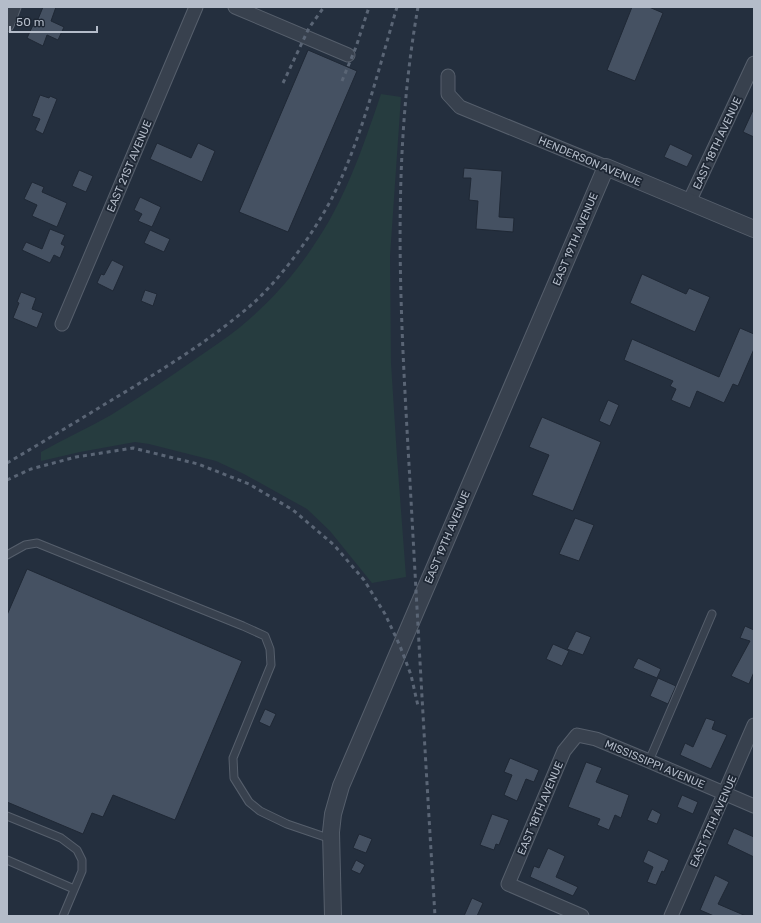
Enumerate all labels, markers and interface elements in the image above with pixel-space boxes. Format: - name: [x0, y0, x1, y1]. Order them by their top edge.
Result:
- scale bar: [10, 8, 97, 34]
- text: 50 m: [16, 15, 44, 29]
- street label: EAST 18TH AVENUE: [690, 95, 745, 192]
- street label: EAST 21ST AVENUE: [104, 118, 155, 214]
- street label: HENDERSON AVENUE: [536, 134, 644, 189]
- street label: EAST 19TH AVENUE: [550, 190, 601, 288]
- street label: EAST 19TH AVENUE: [422, 488, 473, 586]
- street label: MISSISSIPPI AVENUE: [603, 737, 707, 792]
- street label: EAST 18TH AVENUE: [515, 759, 566, 857]
- street label: EAST 17TH AVENUE: [687, 773, 740, 869]

